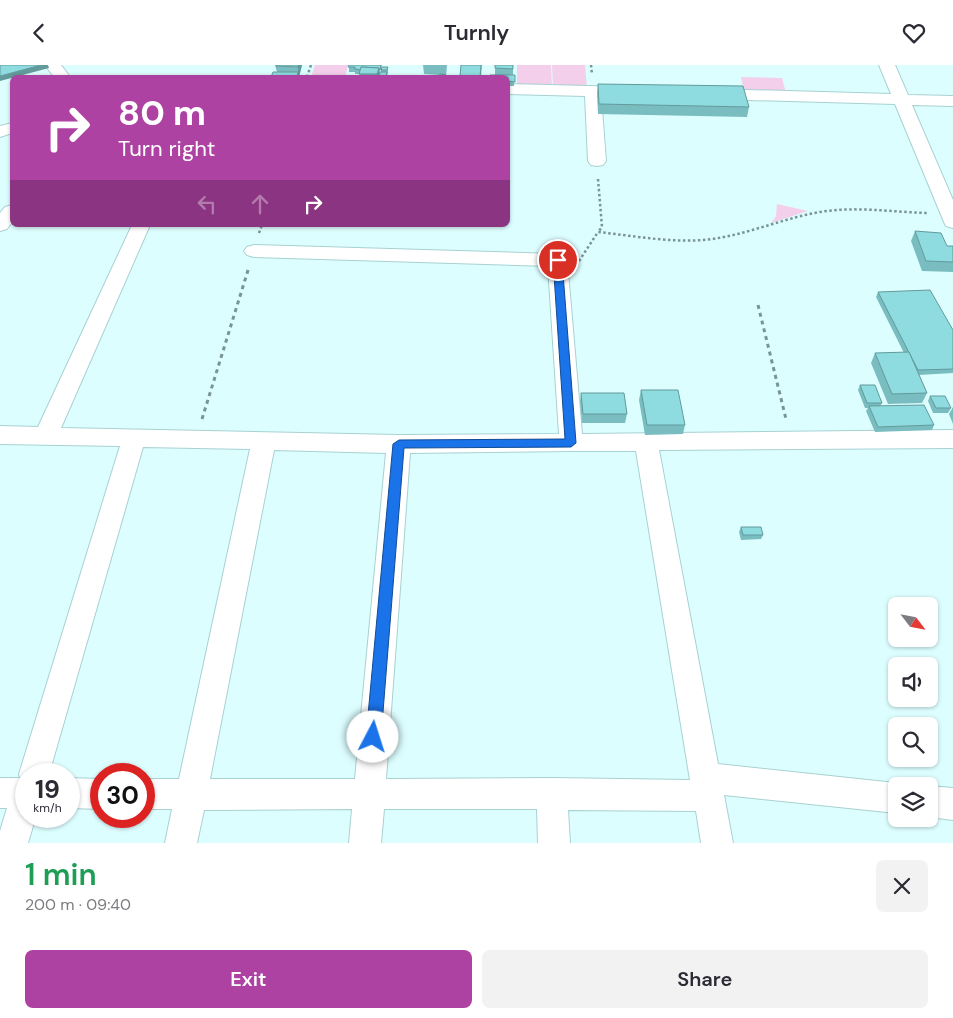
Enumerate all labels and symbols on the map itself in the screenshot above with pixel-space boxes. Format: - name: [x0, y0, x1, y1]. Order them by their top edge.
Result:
- pin: [537, 239, 579, 281]
- north arrow: [888, 597, 938, 647]
- position arrow: [346, 710, 398, 762]
- speed limit sign: 30: [90, 763, 155, 828]

